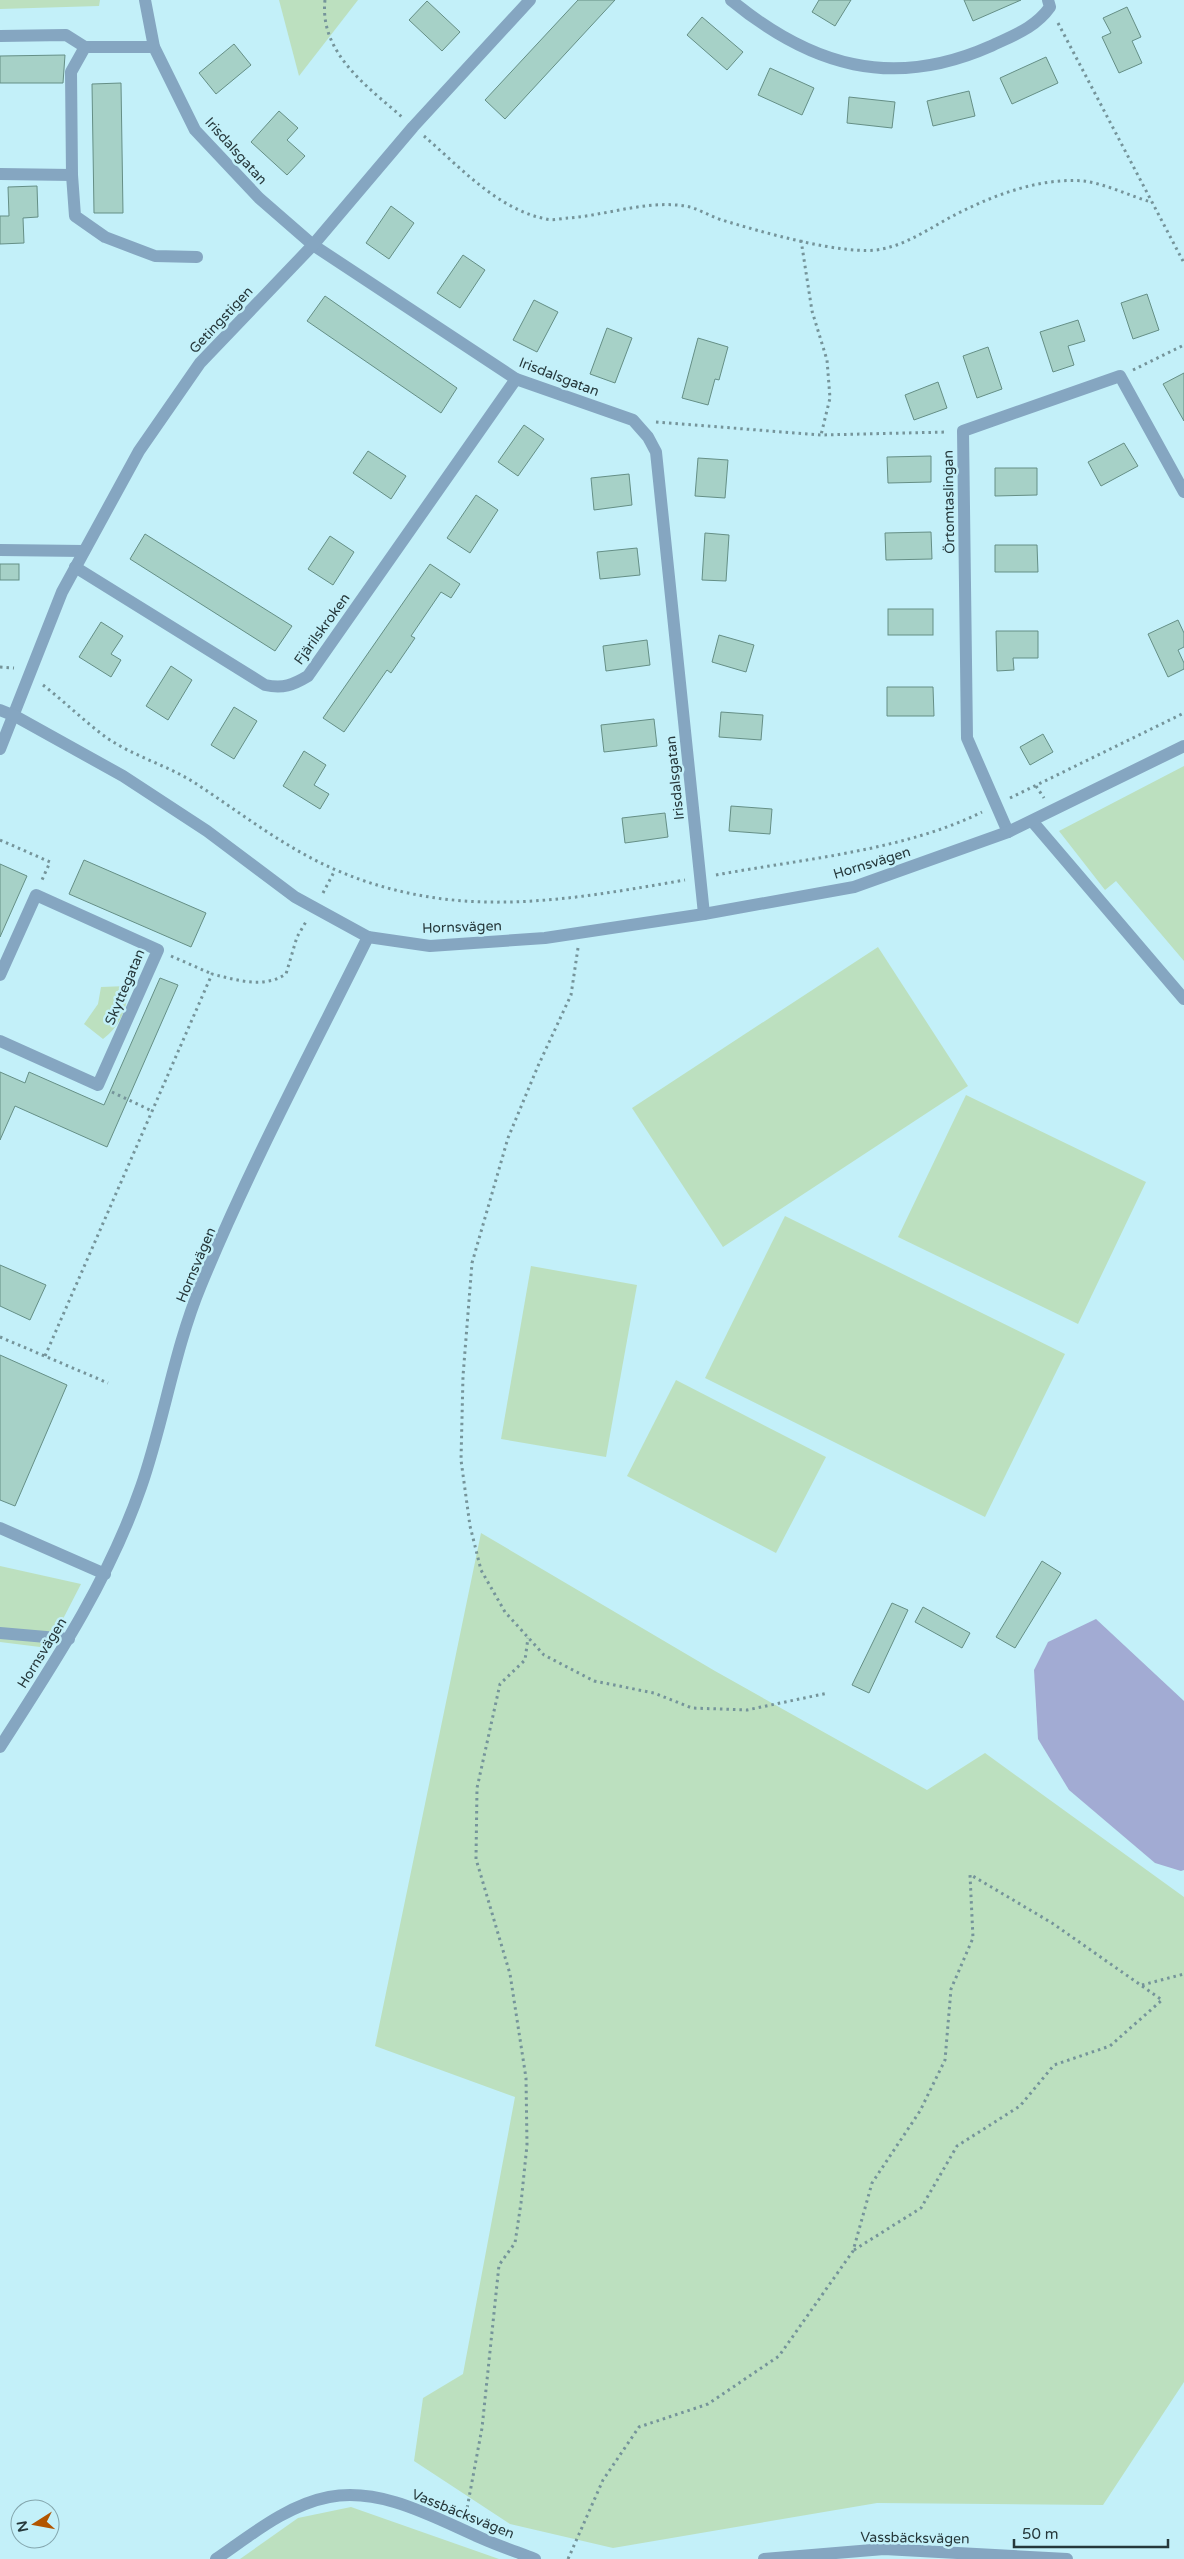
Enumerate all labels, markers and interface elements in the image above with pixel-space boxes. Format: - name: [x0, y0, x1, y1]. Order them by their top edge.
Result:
- street label: Irisdalsgatan: [201, 114, 271, 188]
- street label: Getingstigen: [186, 283, 256, 357]
- street label: Irisdalsgatan: [516, 354, 602, 400]
- street label: Örtomtaslingan: [940, 450, 958, 554]
- street label: Fjärilskroken: [290, 590, 354, 668]
- street label: Irisdalsgatan: [662, 735, 688, 821]
- street label: Hornsvägen: [831, 843, 913, 883]
- street label: Hornsvägen: [422, 917, 502, 937]
- street label: Skyttegatan: [101, 947, 149, 1027]
- street label: Hornsvägen: [173, 1225, 219, 1305]
- street label: Hornsvägen: [14, 1615, 70, 1691]
- street label: Vassbäcksvägen: [409, 2486, 517, 2542]
- north arrow: [10, 2499, 60, 2549]
- scale bar: [1014, 2516, 1168, 2548]
- text: N: [13, 2519, 32, 2534]
- text: 50 m: [1022, 2525, 1059, 2543]
- street label: Vassbäcksvägen: [860, 2529, 970, 2547]

